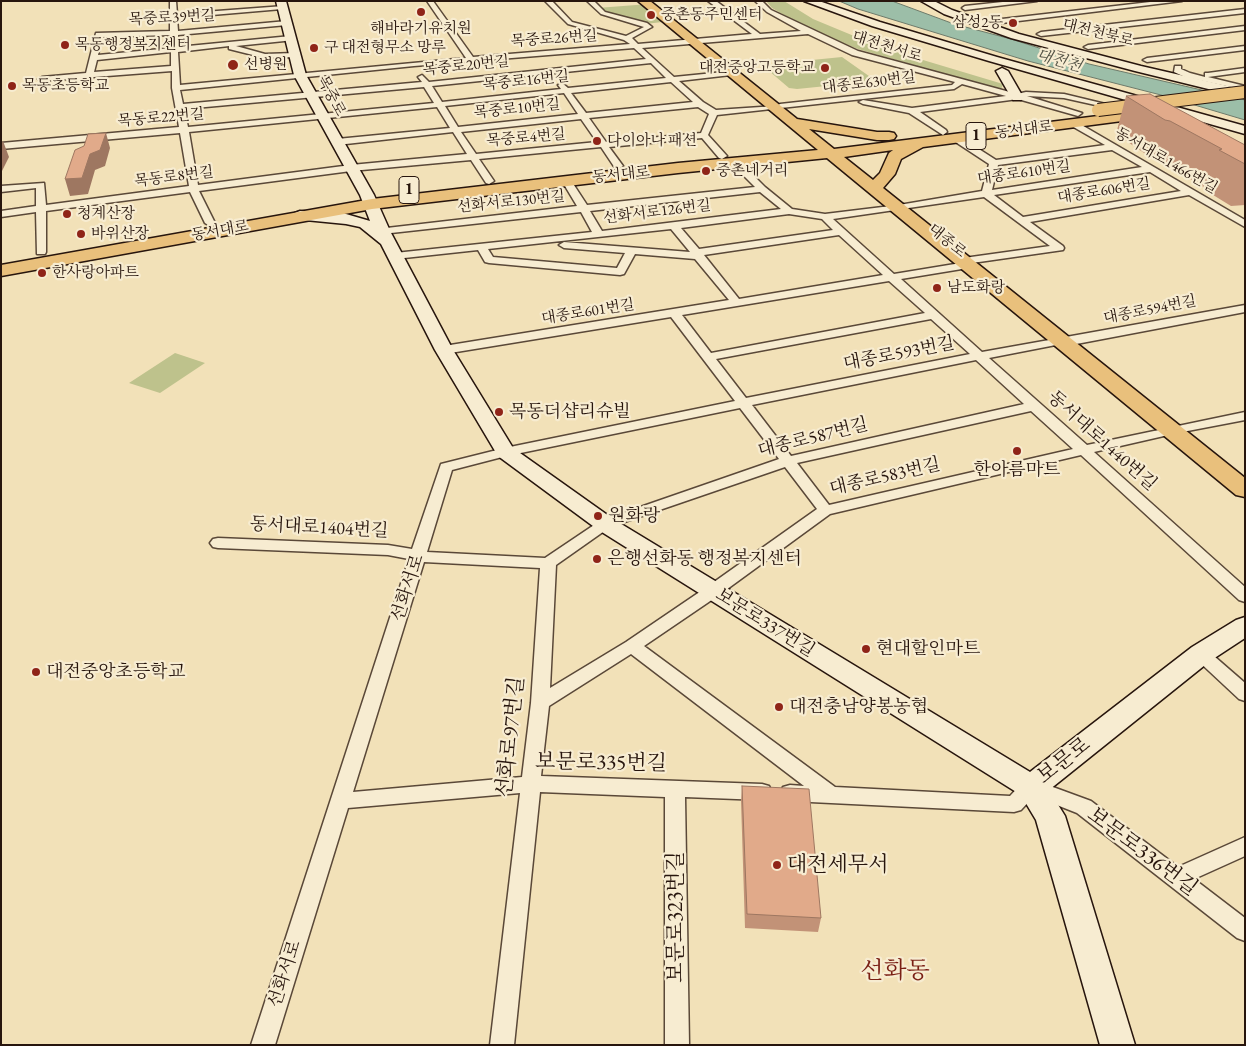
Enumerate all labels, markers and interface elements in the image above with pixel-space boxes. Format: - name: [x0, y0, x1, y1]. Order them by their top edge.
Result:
- marker: 해바라기유치원: [415, 6, 427, 18]
- place label: 중촌동주민센터: [661, 6, 762, 24]
- street label: 목중로39번길: [128, 7, 216, 29]
- marker: 중촌동주민센터: [645, 9, 657, 21]
- place label: 삼성2동: [952, 14, 1003, 32]
- street label: 대전천북로: [1061, 16, 1135, 50]
- marker: 삼성2동: [1007, 17, 1019, 29]
- place label: 해바라기유치원: [370, 20, 472, 38]
- street label: 목중로26번길: [510, 27, 598, 51]
- street label: 대전천서로: [850, 28, 924, 66]
- place label: 목동행정복지센터: [75, 36, 191, 54]
- marker: 목동행정복지센터: [59, 39, 71, 51]
- place label: 구 대전형무소 망루: [324, 39, 446, 57]
- marker: 구 대전형무소 망루: [308, 42, 320, 54]
- water label: 대전천: [1034, 45, 1084, 77]
- street label: 목중로20번길: [422, 53, 510, 79]
- place label: 선병원: [244, 56, 287, 74]
- marker: 선병원: [226, 58, 240, 72]
- place label: 대전중앙고등학교: [699, 59, 815, 77]
- marker: 대전중앙고등학교: [819, 62, 831, 74]
- street label: 목중로16번길: [482, 68, 570, 94]
- street label: 대종로630번길: [821, 68, 917, 98]
- street label: 목중로: [313, 73, 349, 119]
- place label: 목동초등학교: [22, 77, 109, 95]
- marker: 목동초등학교: [6, 80, 18, 92]
- street label: 목중로10번길: [473, 96, 561, 122]
- street label: 목동로22번길: [117, 105, 205, 131]
- street label: 동서대로: [994, 118, 1054, 142]
- road number: 1: [966, 122, 986, 150]
- street label: 동서대로1466번길: [1111, 124, 1221, 198]
- street label: 목중로4번길: [486, 126, 566, 150]
- place label: 다이아나 패션: [607, 132, 697, 150]
- marker: 다이아나 패션: [591, 135, 603, 147]
- street label: 대종로610번길: [976, 158, 1072, 188]
- place label: 중촌네거리: [716, 162, 788, 180]
- street label: 목동로8번길: [133, 163, 215, 191]
- street label: 동서대로: [591, 163, 651, 187]
- marker: 중촌네거리: [700, 165, 712, 177]
- street label: 대종로606번길: [1056, 175, 1152, 207]
- road number: 1: [399, 176, 419, 204]
- street label: 선화서로130번길: [456, 187, 566, 217]
- street label: 선화서로126번길: [602, 196, 712, 228]
- place label: 청계산장: [77, 205, 135, 223]
- marker: 청계산장: [61, 208, 73, 220]
- street label: 동서대로: [190, 217, 250, 245]
- street label: 대종로: [924, 220, 970, 262]
- place label: 바위산장: [91, 225, 149, 243]
- marker: 바위산장: [75, 228, 87, 240]
- place label: 한사랑아파트: [52, 264, 139, 282]
- marker: 한사랑아파트: [36, 267, 48, 279]
- place label: 남도화랑: [947, 279, 1005, 297]
- marker: 남도화랑: [931, 282, 943, 294]
- street label: 대종로594번길: [1102, 292, 1198, 328]
- street label: 대종로601번길: [540, 296, 636, 328]
- street label: 대종로593번길: [842, 333, 956, 375]
- street label: 동서대로1440번길: [1043, 387, 1161, 495]
- place label: 목동더샵리슈빌: [509, 401, 631, 423]
- marker: 목동더샵리슈빌: [493, 406, 505, 418]
- street label: 대종로587번길: [756, 414, 870, 462]
- marker: 한아름마트: [1011, 445, 1023, 457]
- street label: 대종로583번길: [828, 454, 942, 500]
- place label: 한아름마트: [974, 459, 1060, 481]
- place label: 원화랑: [608, 505, 660, 527]
- marker: 원화랑: [592, 510, 604, 522]
- street label: 동서대로1404번길: [249, 514, 389, 542]
- place label: 은행선화동 행정복지센터: [607, 548, 802, 570]
- street label: 선화서로: [387, 552, 429, 624]
- marker: 은행선화동 행정복지센터: [591, 553, 603, 565]
- street label: 보문로337번길: [711, 584, 819, 662]
- place label: 현대할인마트: [876, 638, 980, 660]
- marker: 현대할인마트: [860, 643, 872, 655]
- place label: 대전중앙초등학교: [46, 661, 185, 683]
- marker: 대전중앙초등학교: [30, 666, 42, 678]
- street label: 선화로97번길: [492, 675, 530, 799]
- place label: 대전충남양봉농협: [789, 696, 928, 718]
- marker: 대전충남양봉농협: [773, 701, 785, 713]
- street label: 보문로: [1032, 732, 1096, 790]
- street label: 보문로335번길: [535, 749, 667, 777]
- street label: 보문로336번길: [1082, 802, 1202, 902]
- street label: 보문로323번길: [663, 851, 689, 983]
- place label: 대전세무서: [787, 852, 888, 878]
- marker: 대전세무서: [771, 859, 783, 871]
- street label: 선화서로: [264, 938, 306, 1010]
- district label: 선화동: [860, 957, 930, 985]

